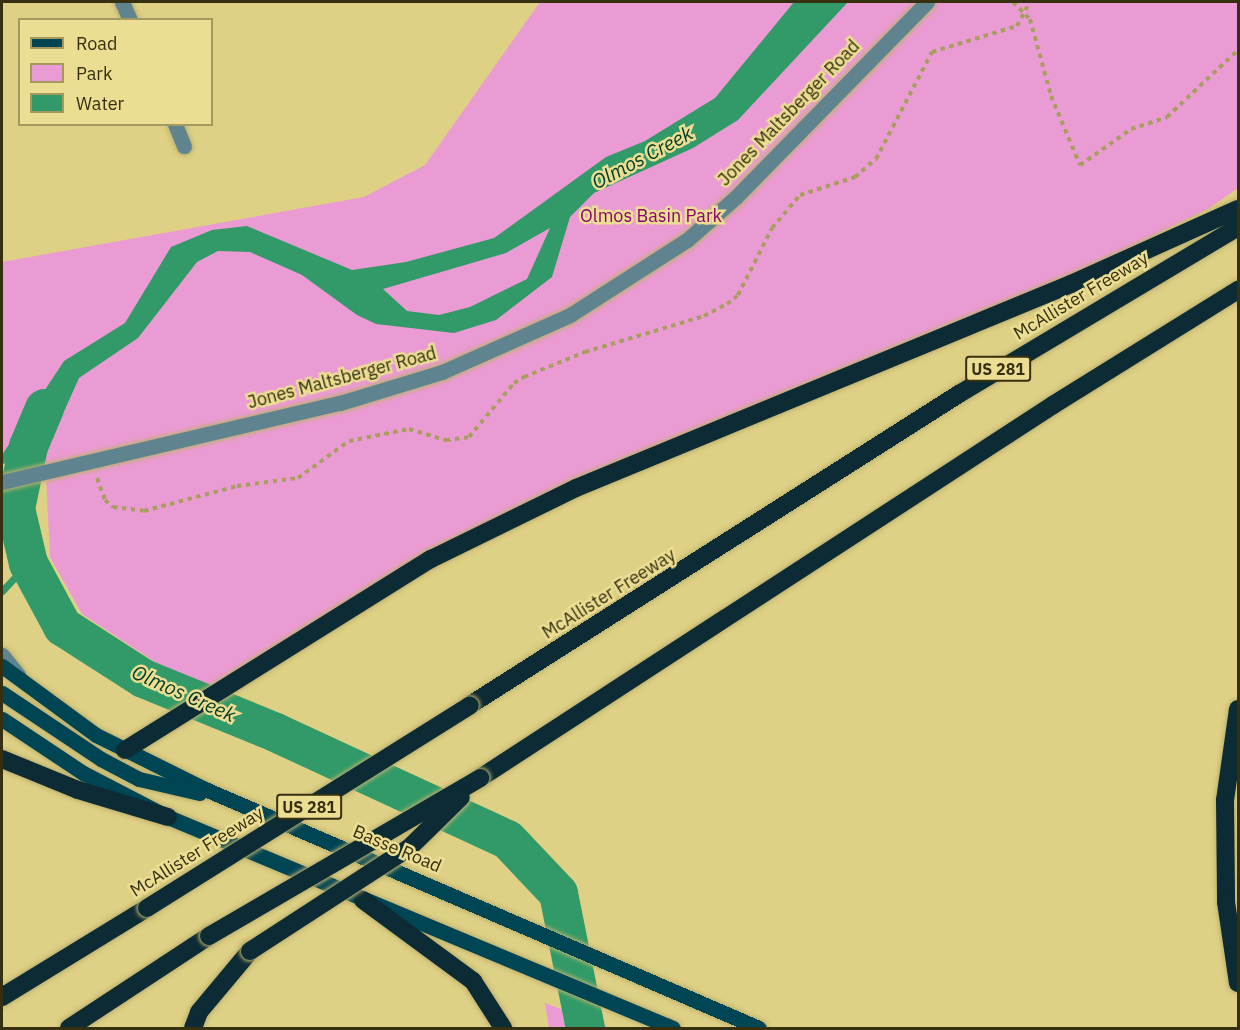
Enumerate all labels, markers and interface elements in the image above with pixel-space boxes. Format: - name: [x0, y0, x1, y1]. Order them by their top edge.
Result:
- legend: [18, 18, 213, 126]
- text: Road: [76, 32, 117, 55]
- street label: Jones Maltsberger Road: [714, 36, 864, 190]
- text: Park: [76, 62, 112, 85]
- text: Water: [76, 92, 124, 115]
- water label: Olmos Creek: [587, 120, 697, 194]
- park label: Olmos Basin Park: [580, 205, 722, 227]
- street label: McAllister Freeway: [1010, 247, 1152, 345]
- street label: Jones Maltsberger Road: [245, 342, 439, 414]
- road number: US 281: [965, 356, 1031, 382]
- street label: McAllister Freeway: [538, 544, 680, 644]
- water label: Olmos Creek: [128, 659, 240, 727]
- road number: US 281: [276, 794, 342, 820]
- street label: McAllister Freeway: [126, 802, 268, 902]
- street label: Basse Road: [349, 821, 445, 877]

